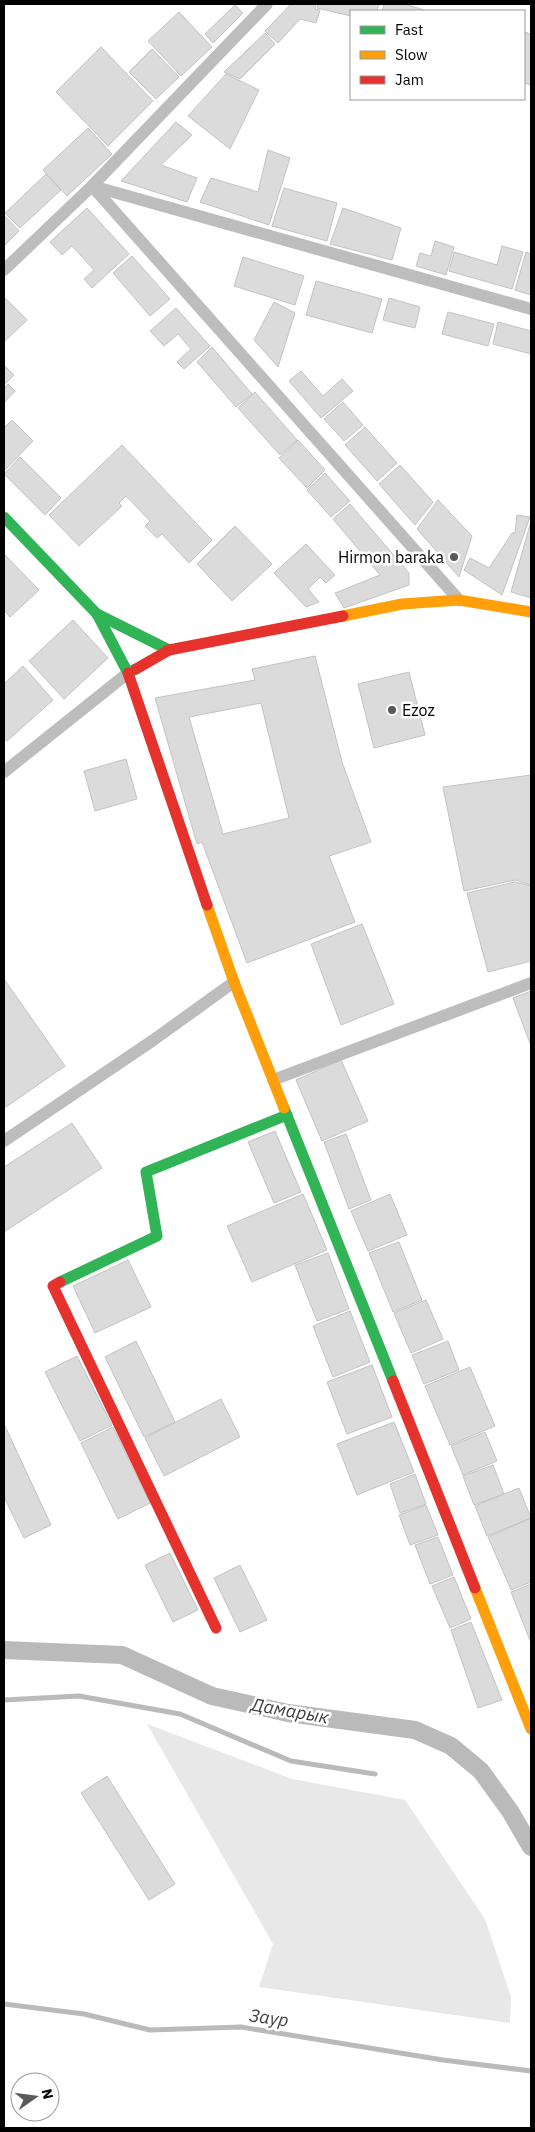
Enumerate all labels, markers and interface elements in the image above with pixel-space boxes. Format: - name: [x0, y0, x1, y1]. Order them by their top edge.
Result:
- legend: [350, 10, 525, 100]
- text: Fast: [395, 20, 423, 39]
- text: Slow: [395, 45, 428, 64]
- text: Jam: [395, 70, 424, 89]
- place label: Hirmon baraka: [338, 547, 444, 567]
- marker: Hirmon baraka: [448, 551, 460, 563]
- place label: Ezoz: [402, 700, 435, 720]
- marker: Ezoz: [386, 704, 398, 716]
- water label: Дамарык: [248, 1692, 331, 1729]
- water label: Заур: [248, 2003, 290, 2032]
- north arrow: [10, 2072, 60, 2122]
- text: N: [38, 2087, 58, 2101]

